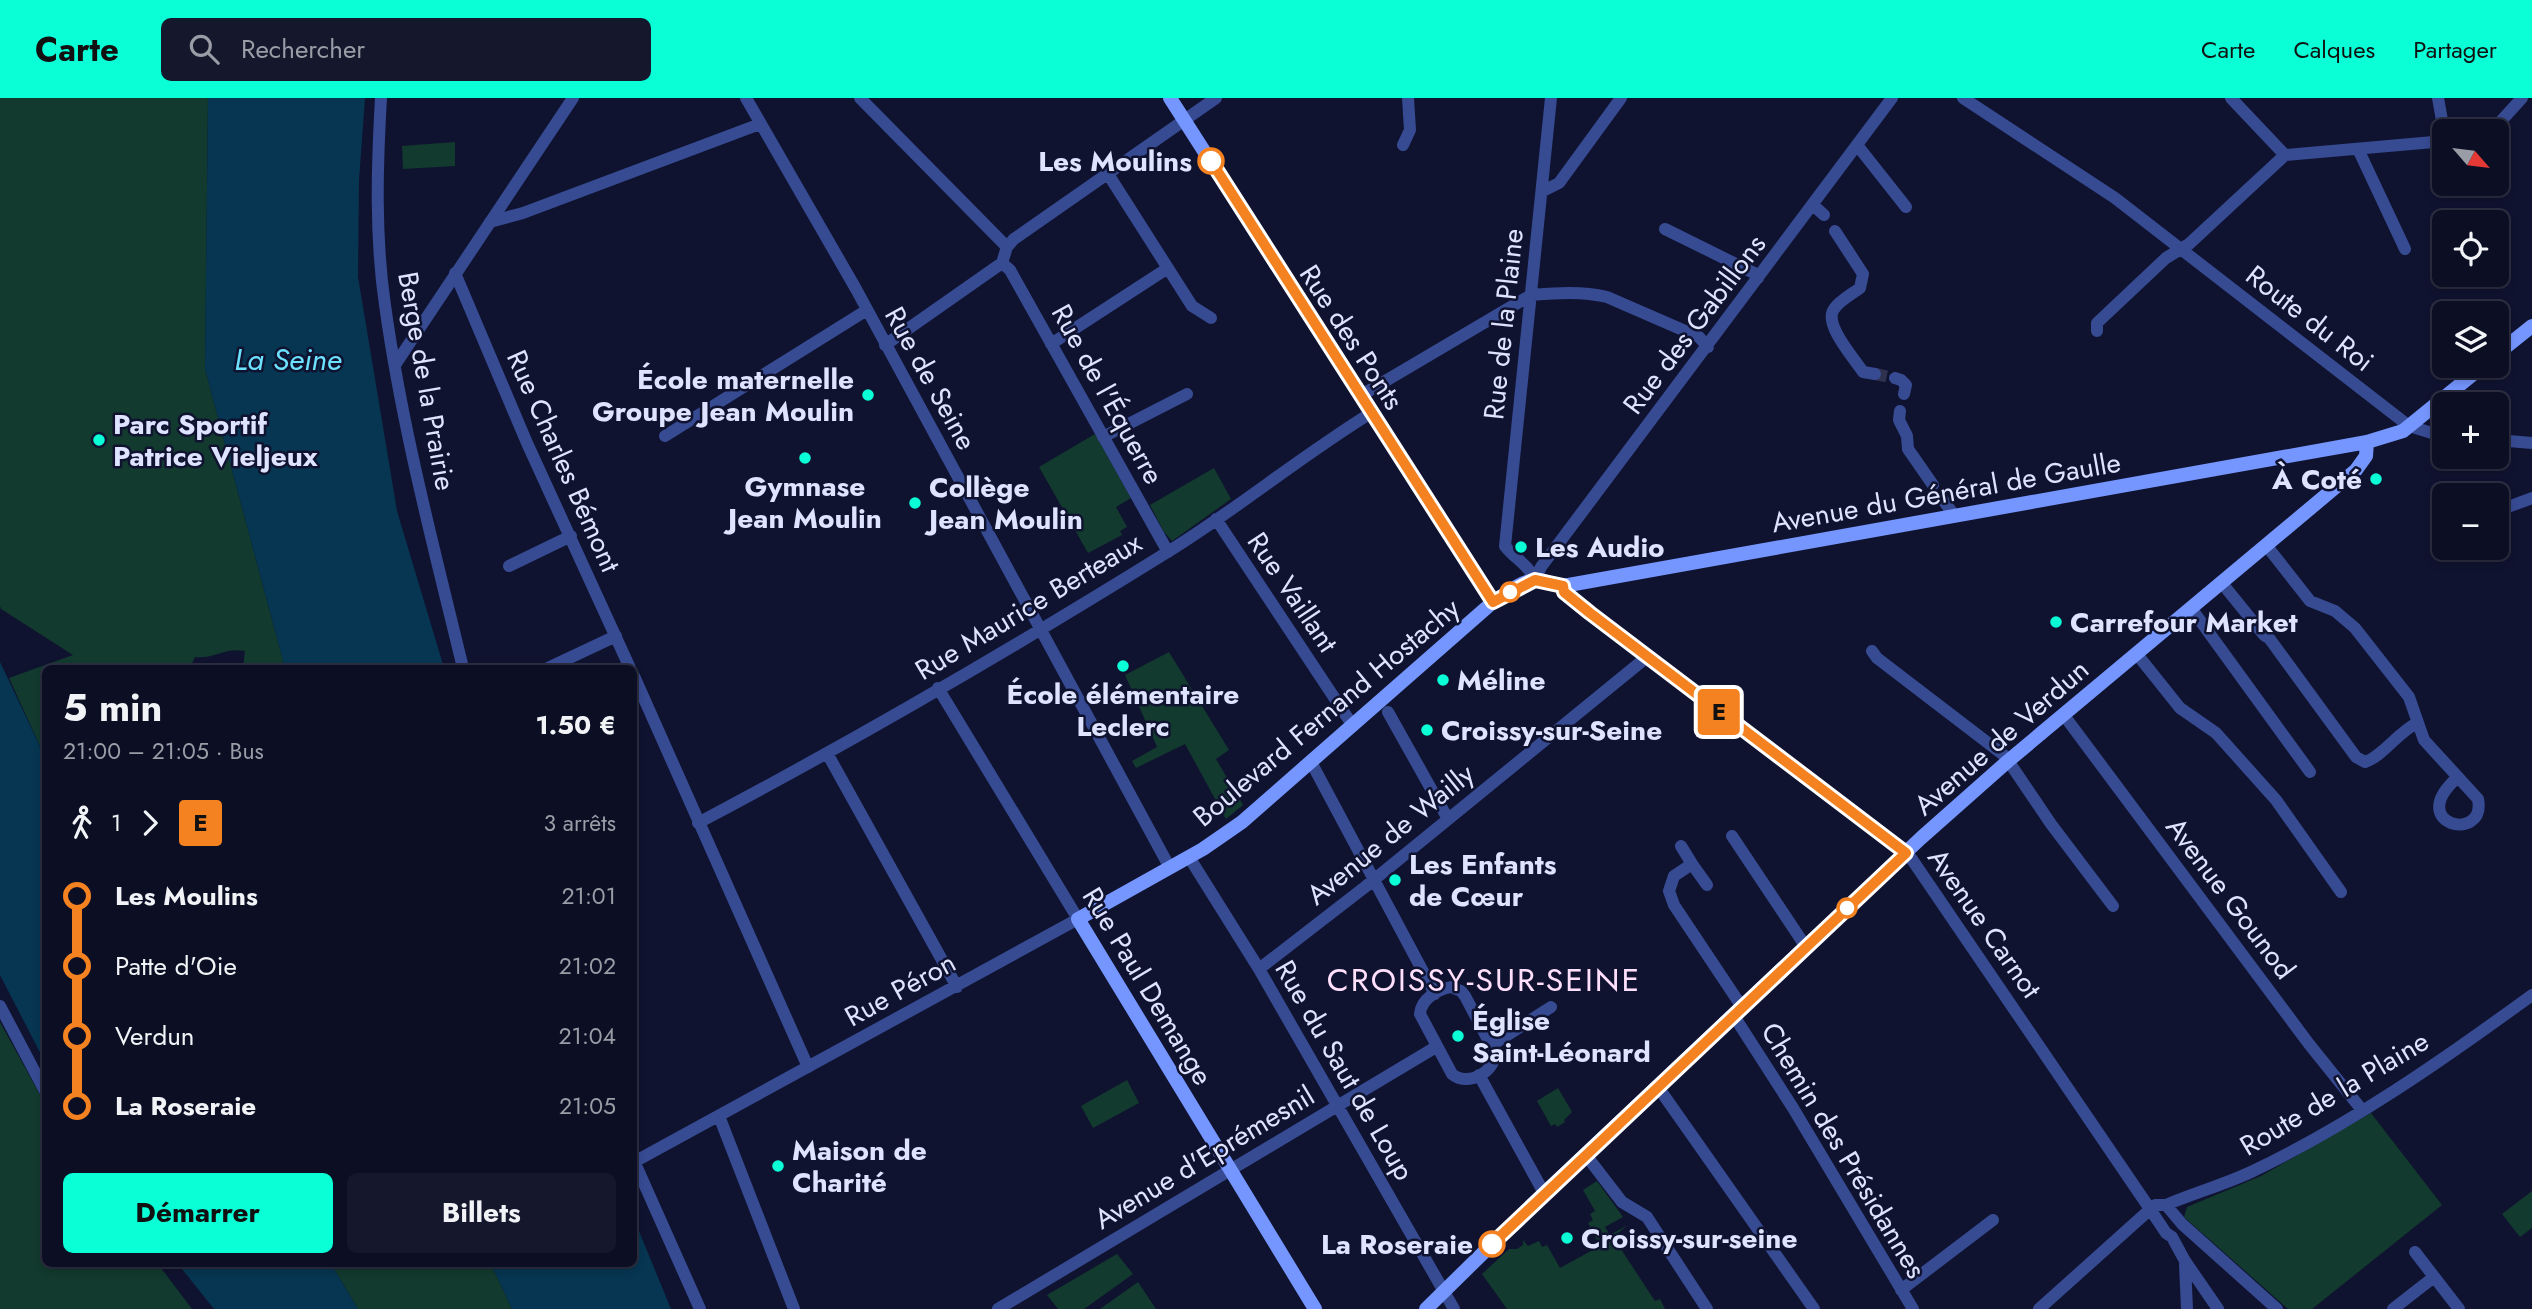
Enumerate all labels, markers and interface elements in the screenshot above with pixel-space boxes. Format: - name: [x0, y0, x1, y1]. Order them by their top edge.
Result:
- search box: [161, 18, 651, 81]
- text: Carte: [35, 26, 119, 73]
- icon: search: [185, 30, 223, 68]
- text: Rechercher: [241, 30, 365, 68]
- text: Carte: [2201, 32, 2255, 67]
- text: Calques: [2293, 32, 2375, 67]
- text: Partager: [2413, 32, 2497, 67]
- north arrow: [2432, 119, 2510, 196]
- map controls: [2432, 119, 2509, 560]
- place label: Les Moulins: [1038, 141, 1192, 182]
- marker: Les Moulins: [1198, 148, 1224, 174]
- button: locate: [2432, 210, 2509, 287]
- street label: Rue de la Plaine: [1473, 226, 1534, 422]
- street label: Rue des Gabillons: [1613, 226, 1776, 423]
- street label: Route du Roi: [2237, 255, 2382, 382]
- street label: Rue des Ponts: [1289, 257, 1414, 418]
- street label: Berge de la Prairie: [387, 268, 466, 494]
- street label: Rue de l'Équerre: [1041, 297, 1174, 492]
- street label: Rue de Seine: [874, 299, 987, 457]
- button: layers: [2432, 301, 2509, 378]
- water label: La Seine: [234, 338, 342, 381]
- street label: Rue Charles Bémont: [496, 344, 631, 579]
- place label: École maternelle Groupe Jean Moulin: [592, 359, 854, 432]
- marker: École maternelle Groupe Jean Moulin: [860, 387, 876, 403]
- button: +: [2432, 392, 2509, 469]
- place label: Parc Sportif Patrice Vieljeux: [113, 404, 318, 477]
- marker: Parc Sportif Patrice Vieljeux: [91, 432, 107, 448]
- street label: Avenue du Général de Gaulle: [1768, 442, 2124, 543]
- marker: Gymnase Jean Moulin: [797, 450, 813, 466]
- place label: À Coté: [2271, 459, 2362, 500]
- place label: Gymnase Jean Moulin: [723, 466, 882, 539]
- place label: Collège Jean Moulin: [924, 467, 1083, 540]
- marker: À Coté: [2368, 471, 2384, 487]
- button: −: [2432, 483, 2509, 560]
- marker: Collège Jean Moulin: [907, 495, 923, 511]
- street label: Rue Maurice Berteaux: [907, 522, 1150, 690]
- street label: Rue Vaillant: [1237, 524, 1348, 661]
- place label: Les Audio: [1535, 527, 1665, 568]
- marker: Les Audio: [1513, 539, 1529, 555]
- unlabelled marker: [1500, 582, 1520, 602]
- street label: Boulevard Fernand Hostachy: [1184, 588, 1469, 836]
- place label: Carrefour Market: [2070, 602, 2298, 643]
- marker: Carrefour Market: [2048, 614, 2064, 630]
- street label: Avenue de Verdun: [1905, 650, 2098, 825]
- marker: École élémentaire Leclerc: [1115, 658, 1131, 674]
- place label: Méline: [1457, 660, 1545, 701]
- marker: Méline: [1435, 672, 1451, 688]
- place label: École élémentaire Leclerc: [1007, 674, 1239, 747]
- text: 5 min: [63, 680, 162, 735]
- line badge: E: [1696, 689, 1742, 735]
- text: E: [1712, 694, 1726, 729]
- text: 1.50 €: [536, 706, 616, 744]
- place label: Croissy-sur-Seine: [1441, 710, 1662, 751]
- marker: Croissy-sur-Seine: [1419, 722, 1435, 738]
- text: 21:00 – 21:05 · Bus: [63, 734, 264, 768]
- street label: Avenue de Wailly: [1298, 753, 1484, 915]
- icon: walk: [63, 804, 101, 842]
- icon: forward: [131, 804, 169, 842]
- text: E: [193, 805, 208, 840]
- text: 1: [111, 806, 121, 840]
- text: 3 arrêts: [543, 806, 616, 840]
- street label: Avenue Gounod: [2156, 809, 2305, 988]
- street label: Avenue Carnot: [1918, 840, 2052, 1007]
- place label: Les Enfants de Cœur: [1409, 844, 1557, 917]
- marker: Les Enfants de Cœur: [1387, 872, 1403, 888]
- text: Les Moulins: [115, 877, 258, 915]
- text: 21:01: [562, 879, 616, 913]
- street label: Rue Paul Demange: [1072, 879, 1223, 1093]
- unlabelled marker: [1837, 898, 1857, 918]
- street label: Rue Péron: [837, 942, 963, 1037]
- text: Patte d'Oie: [115, 947, 237, 985]
- text: 21:02: [559, 949, 616, 983]
- street label: Rue du Saut de Loup: [1265, 953, 1424, 1188]
- district label: CROISSY-SUR-SEINE: [1327, 957, 1641, 1003]
- place label: Église Saint-Léonard: [1472, 1000, 1651, 1073]
- street label: Chemin des Présidannes: [1751, 1015, 1936, 1286]
- text: Verdun: [115, 1017, 195, 1055]
- text: 21:04: [558, 1019, 616, 1053]
- street label: Route de la Plaine: [2232, 1021, 2437, 1166]
- marker: Église Saint-Léonard: [1450, 1028, 1466, 1044]
- street label: Avenue d'Eprémesnil: [1086, 1075, 1322, 1240]
- text: La Roseraie: [115, 1087, 256, 1125]
- text: 21:05: [559, 1089, 616, 1123]
- place label: Maison de Charité: [792, 1130, 927, 1203]
- marker: Maison de Charité: [770, 1158, 786, 1174]
- button: Démarrer: [63, 1173, 333, 1253]
- button: Billets: [347, 1173, 616, 1253]
- place label: Croissy-sur-seine: [1581, 1218, 1797, 1259]
- place label: La Roseraie: [1321, 1224, 1473, 1265]
- marker: Croissy-sur-seine: [1559, 1230, 1575, 1246]
- marker: La Roseraie: [1479, 1231, 1505, 1257]

